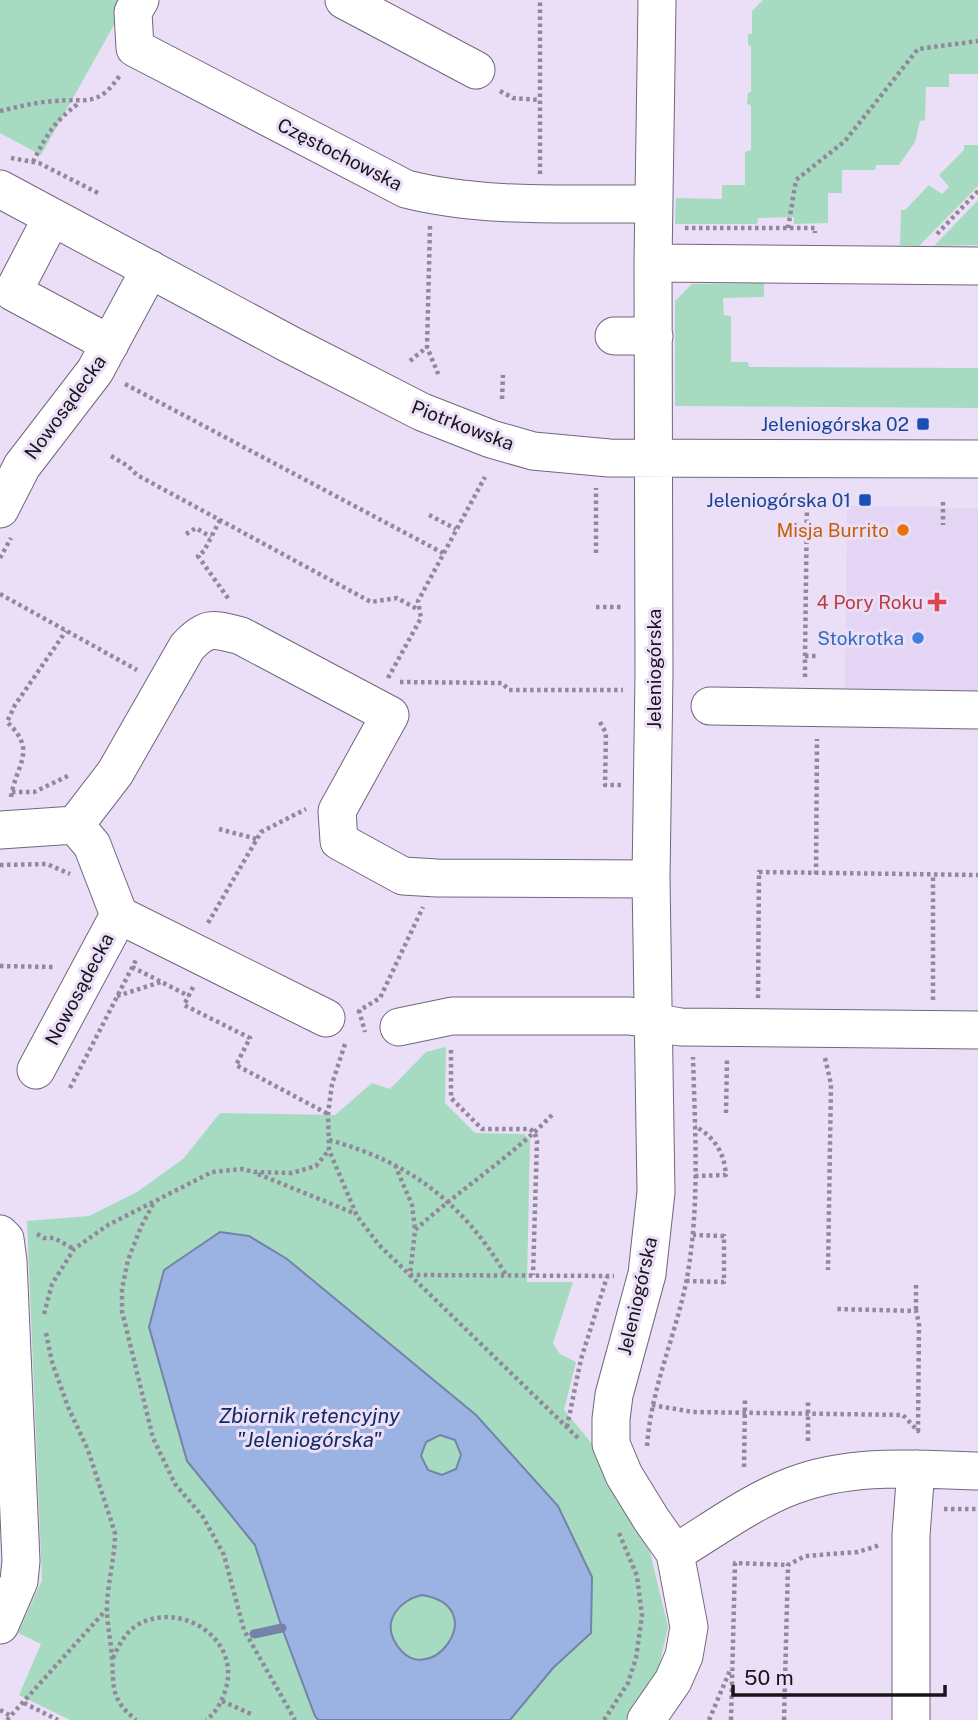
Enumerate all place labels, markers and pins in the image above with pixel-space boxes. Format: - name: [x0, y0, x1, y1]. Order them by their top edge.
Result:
- place label: Jeleniogórska 02: [761, 413, 909, 435]
- marker: Jeleniogórska 02: [915, 416, 931, 432]
- place label: Jeleniogórska 01: [706, 489, 851, 511]
- marker: Jeleniogórska 01: [857, 492, 873, 508]
- place label: Misja Burrito: [776, 519, 889, 541]
- marker: Misja Burrito: [895, 522, 911, 538]
- place label: 4 Pory Roku: [817, 591, 923, 613]
- marker: 4 Pory Roku: [929, 594, 945, 610]
- place label: Stokrotka: [817, 627, 904, 649]
- marker: Stokrotka: [910, 630, 926, 646]

